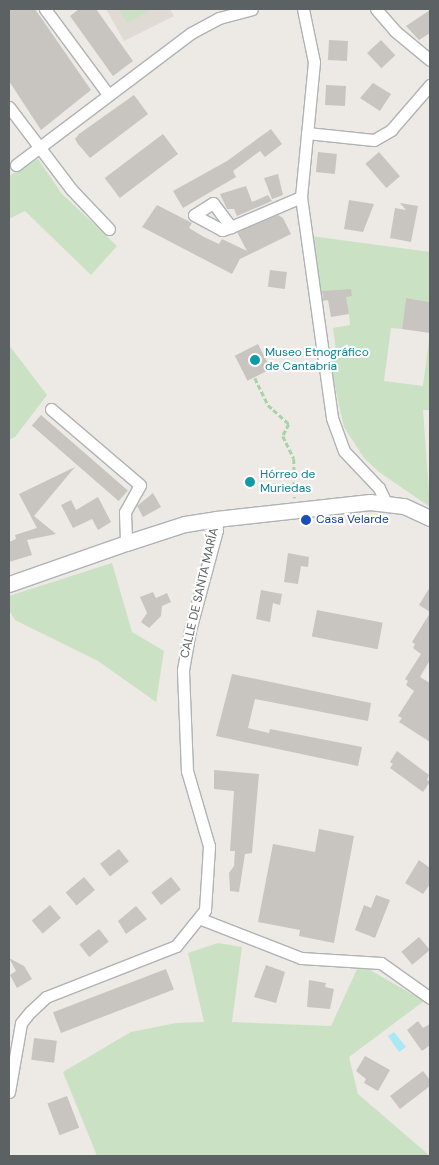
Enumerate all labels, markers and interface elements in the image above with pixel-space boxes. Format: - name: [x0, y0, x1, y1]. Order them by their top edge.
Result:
- place label: Museo Etnográfico de Cantabria: [265, 346, 369, 374]
- marker: Museo Etnográfico de Cantabria: [249, 354, 261, 366]
- place label: Hórreo de Muriedas: [260, 468, 315, 496]
- marker: Hórreo de Muriedas: [244, 476, 256, 488]
- place label: Casa Velarde: [316, 513, 389, 527]
- marker: Casa Velarde: [300, 514, 312, 526]
- street label: CALLE DE SANTA MARÍA: [178, 526, 222, 660]

